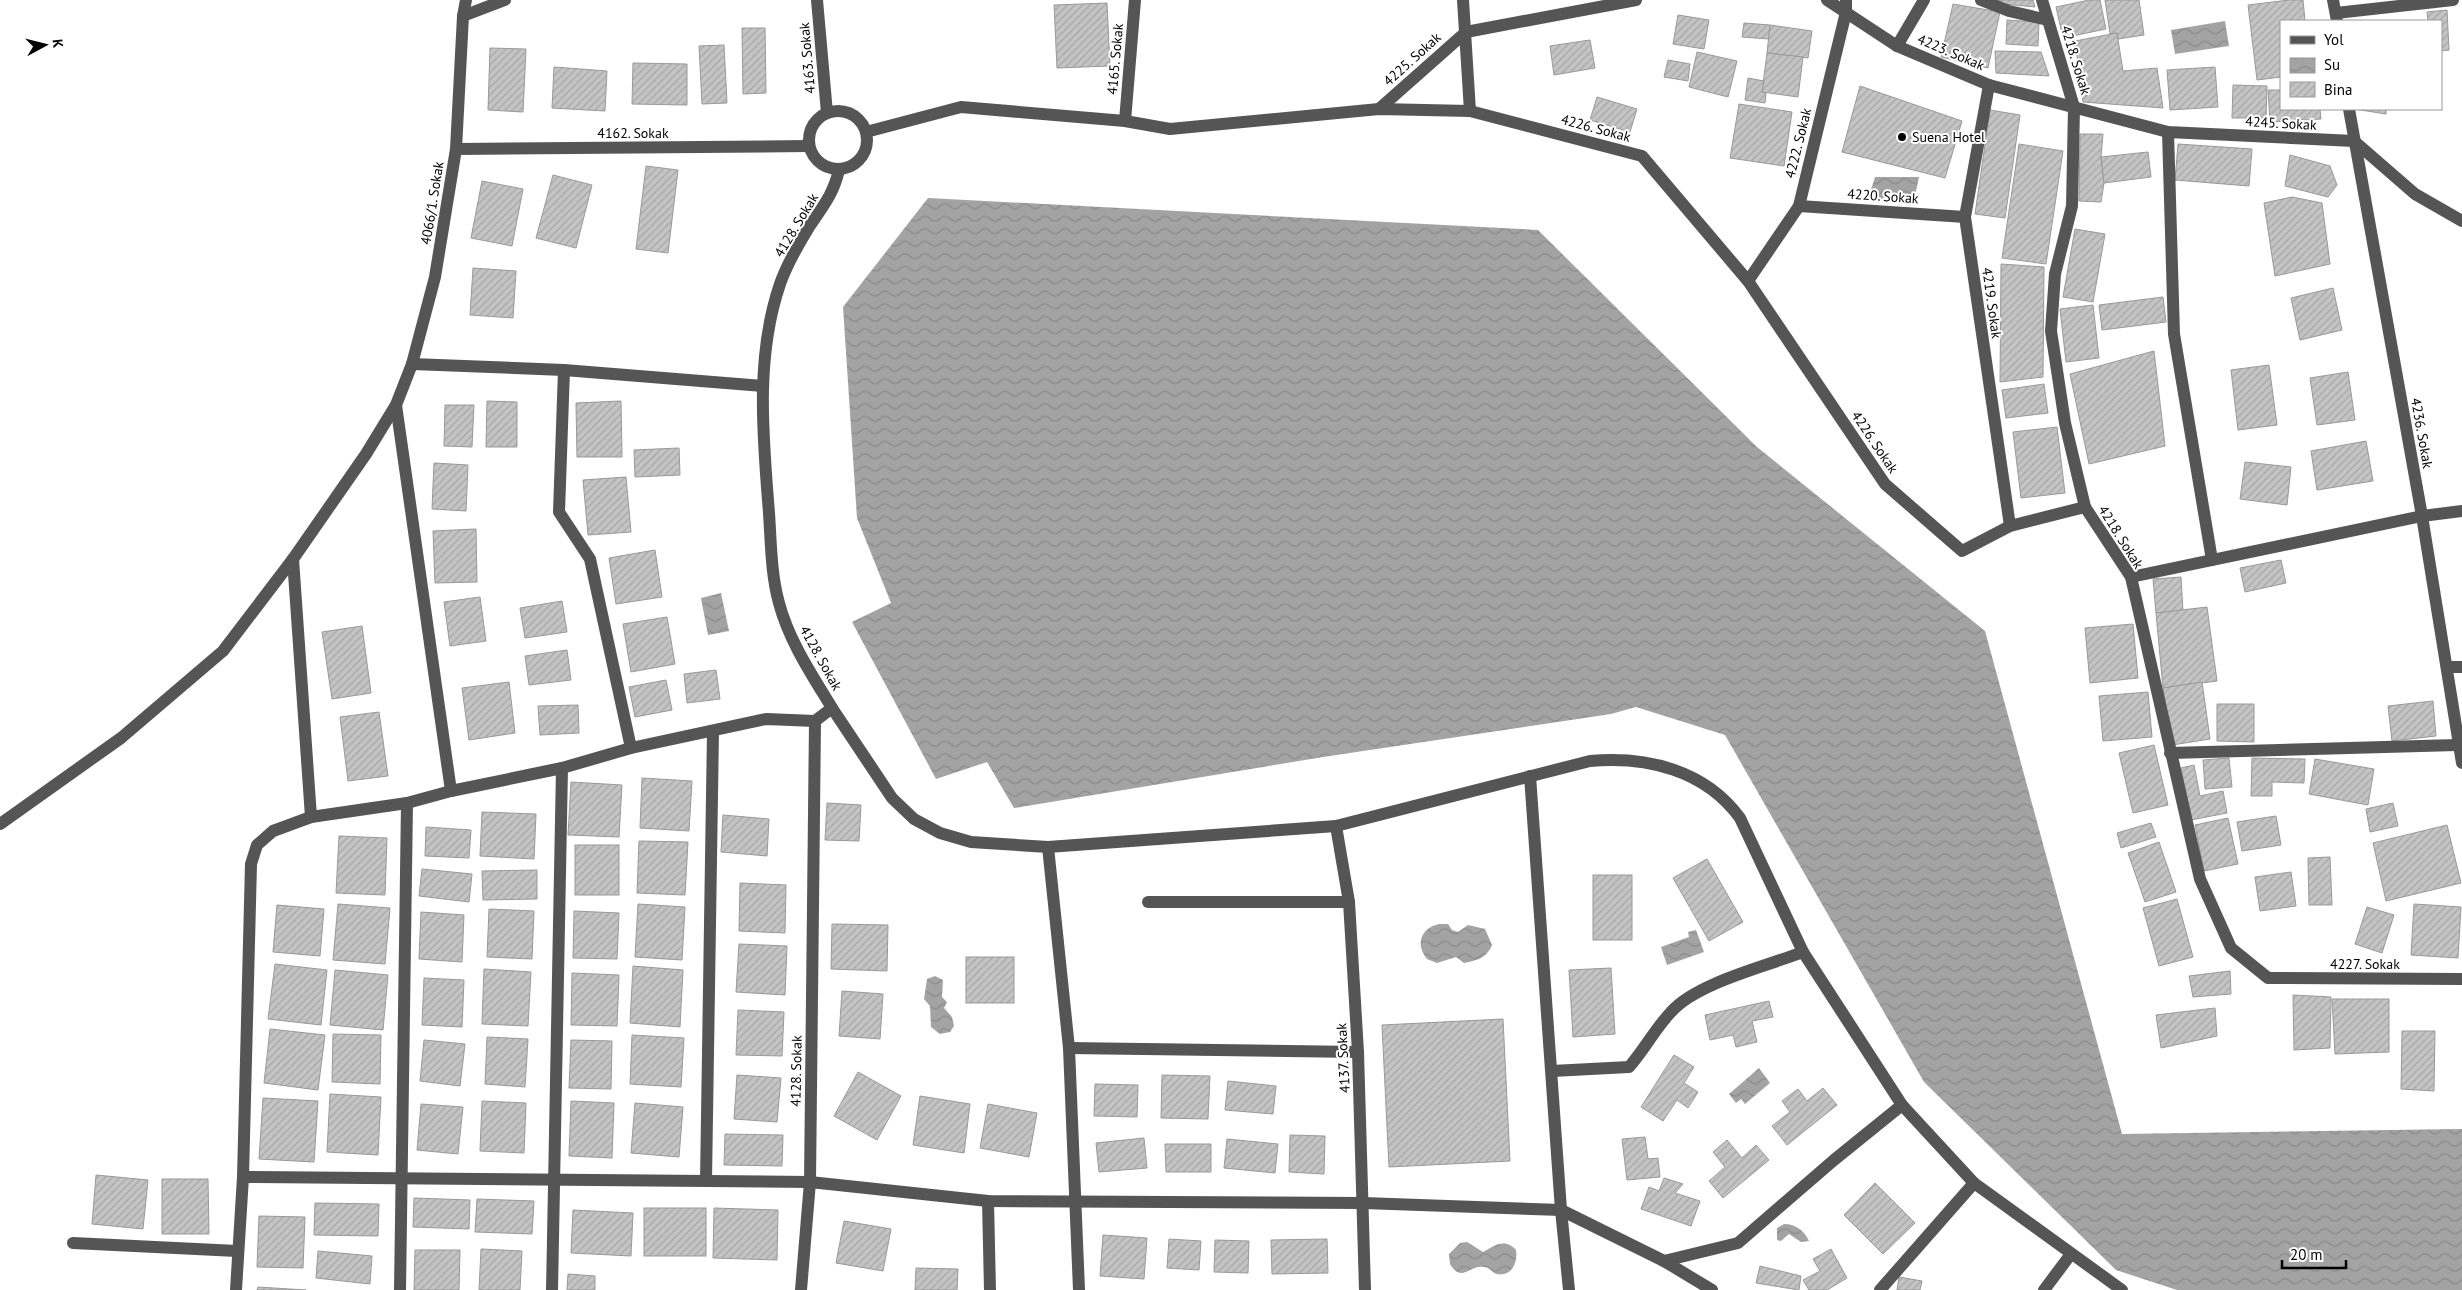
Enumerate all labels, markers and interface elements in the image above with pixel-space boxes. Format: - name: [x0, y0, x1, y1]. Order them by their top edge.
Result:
- north arrow: [20, 20, 70, 70]
- legend: [2280, 20, 2442, 110]
- street label: 4163. Sokak: [795, 21, 819, 94]
- street label: 4165. Sokak: [1103, 22, 1127, 95]
- street label: 4218. Sokak: [2057, 23, 2095, 97]
- street label: 4225. Sokak: [1379, 28, 1445, 90]
- street label: 4223. Sokak: [1915, 30, 1988, 74]
- text: Yol: [2324, 30, 2344, 49]
- text: K: [48, 38, 67, 49]
- text: Su: [2324, 55, 2340, 74]
- text: Bina: [2324, 80, 2352, 99]
- street label: 4222. Sokak: [1781, 106, 1815, 180]
- street label: 4226. Sokak: [1559, 110, 1633, 146]
- street label: 4245. Sokak: [2245, 112, 2317, 134]
- street label: 4162. Sokak: [597, 124, 669, 142]
- place label: Suena Hotel: [1912, 128, 1985, 146]
- marker: Suena Hotel: [1896, 131, 1908, 143]
- street label: 4066/1. Sokak: [417, 160, 448, 246]
- street label: 4220. Sokak: [1847, 185, 1920, 207]
- street label: 4128. Sokak: [770, 189, 822, 260]
- street label: 4219. Sokak: [1978, 266, 2006, 340]
- street label: 4236. Sokak: [2407, 396, 2437, 470]
- street label: 4226. Sokak: [1848, 407, 1903, 477]
- street label: 4218. Sokak: [2094, 502, 2148, 572]
- street label: 4128. Sokak: [796, 622, 846, 694]
- street label: 4227. Sokak: [2330, 955, 2400, 973]
- street label: 4137. Sokak: [1332, 1022, 1354, 1093]
- street label: 4128. Sokak: [786, 1035, 806, 1107]
- scale bar: [2282, 1238, 2346, 1270]
- text: 20 m: [2290, 1245, 2323, 1264]

